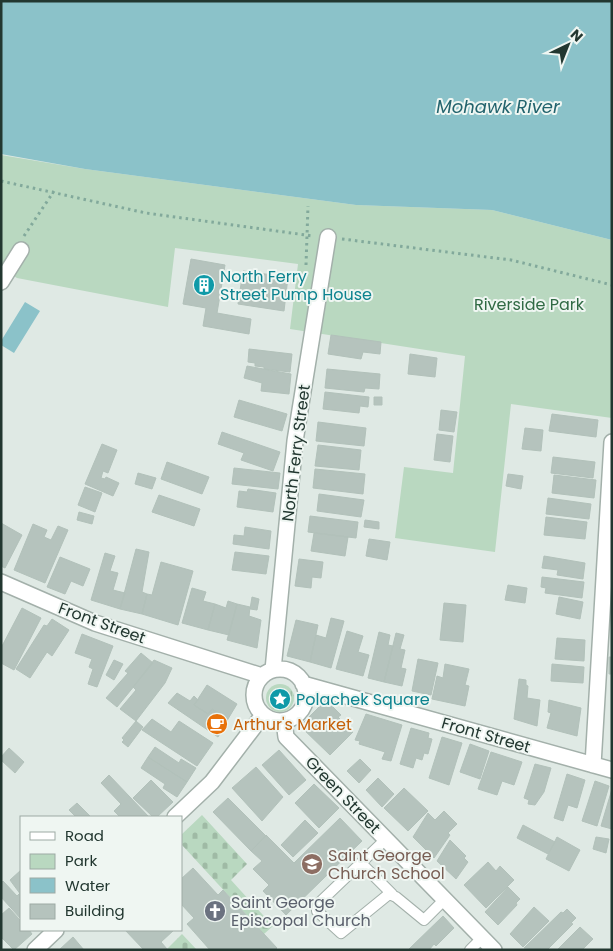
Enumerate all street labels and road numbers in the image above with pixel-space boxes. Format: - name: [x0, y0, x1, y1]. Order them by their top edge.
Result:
- street label: North Ferry Street: [276, 383, 316, 523]
- street label: Front Street: [55, 597, 149, 650]
- street label: Front Street: [439, 711, 533, 759]
- street label: Green Street: [300, 751, 386, 839]

